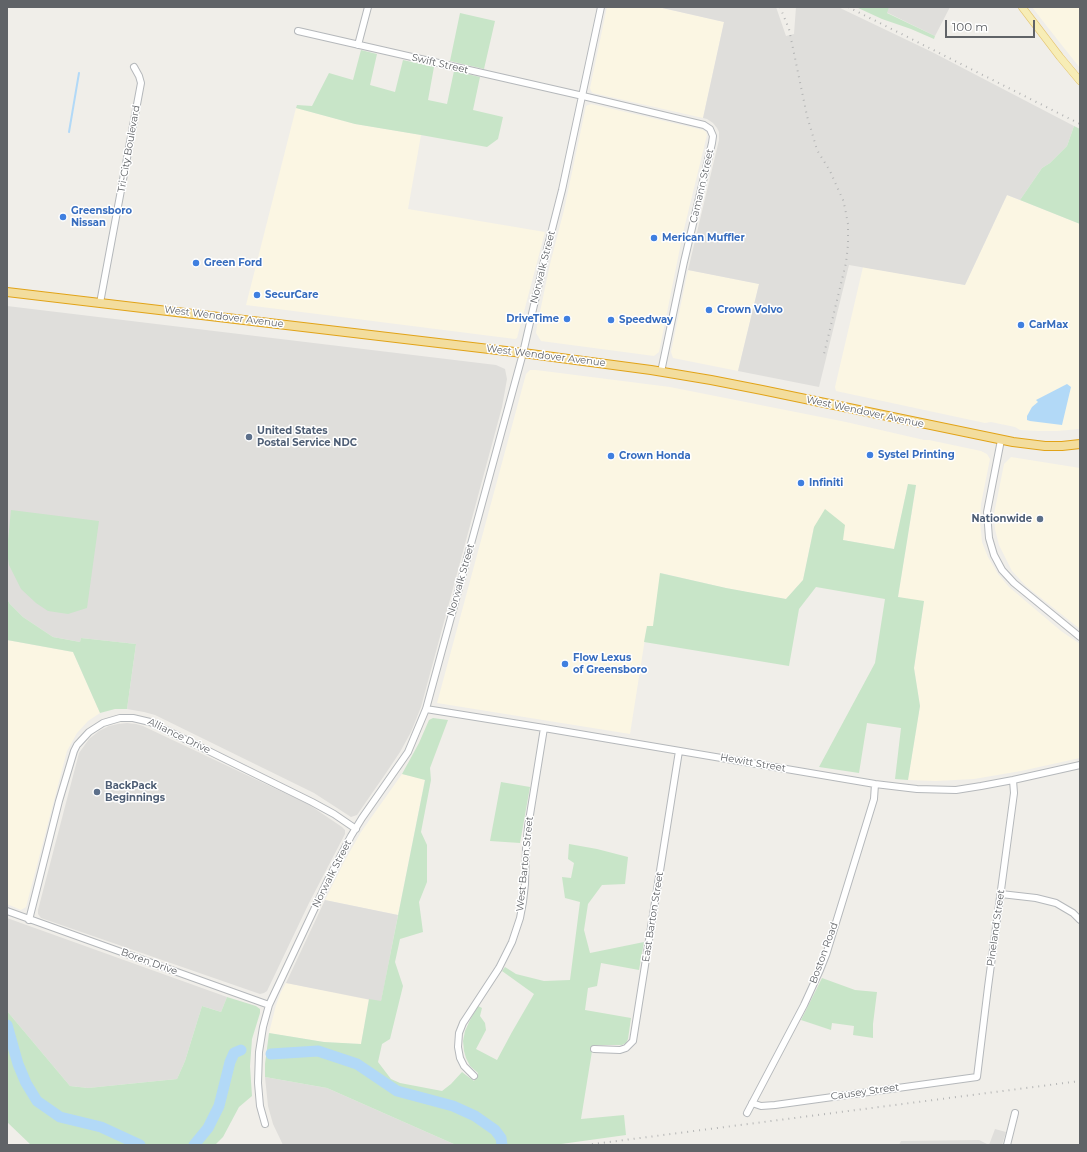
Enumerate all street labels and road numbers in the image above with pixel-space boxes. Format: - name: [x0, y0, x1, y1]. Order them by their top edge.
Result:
- street label: Swift Street: [410, 52, 470, 76]
- street label: Tri-City Boulevard: [115, 104, 143, 194]
- street label: Camann Street: [688, 148, 716, 224]
- street label: Norwalk Street: [528, 229, 558, 305]
- street label: West Wendover Avenue: [164, 304, 284, 330]
- street label: West Wendover Avenue: [486, 343, 606, 369]
- street label: West Wendover Avenue: [805, 394, 925, 430]
- street label: Norwalk Street: [445, 543, 477, 617]
- street label: Alliance Drive: [146, 716, 212, 756]
- street label: Hewitt Street: [719, 751, 787, 775]
- street label: West Barton Street: [514, 816, 536, 912]
- street label: Norwalk Street: [310, 838, 354, 910]
- street label: East Barton Street: [640, 871, 666, 963]
- street label: Pineland Street: [985, 889, 1007, 967]
- street label: Boston Road: [807, 921, 841, 985]
- street label: Boren Drive: [119, 946, 179, 978]
- street label: Causey Street: [830, 1081, 900, 1103]

